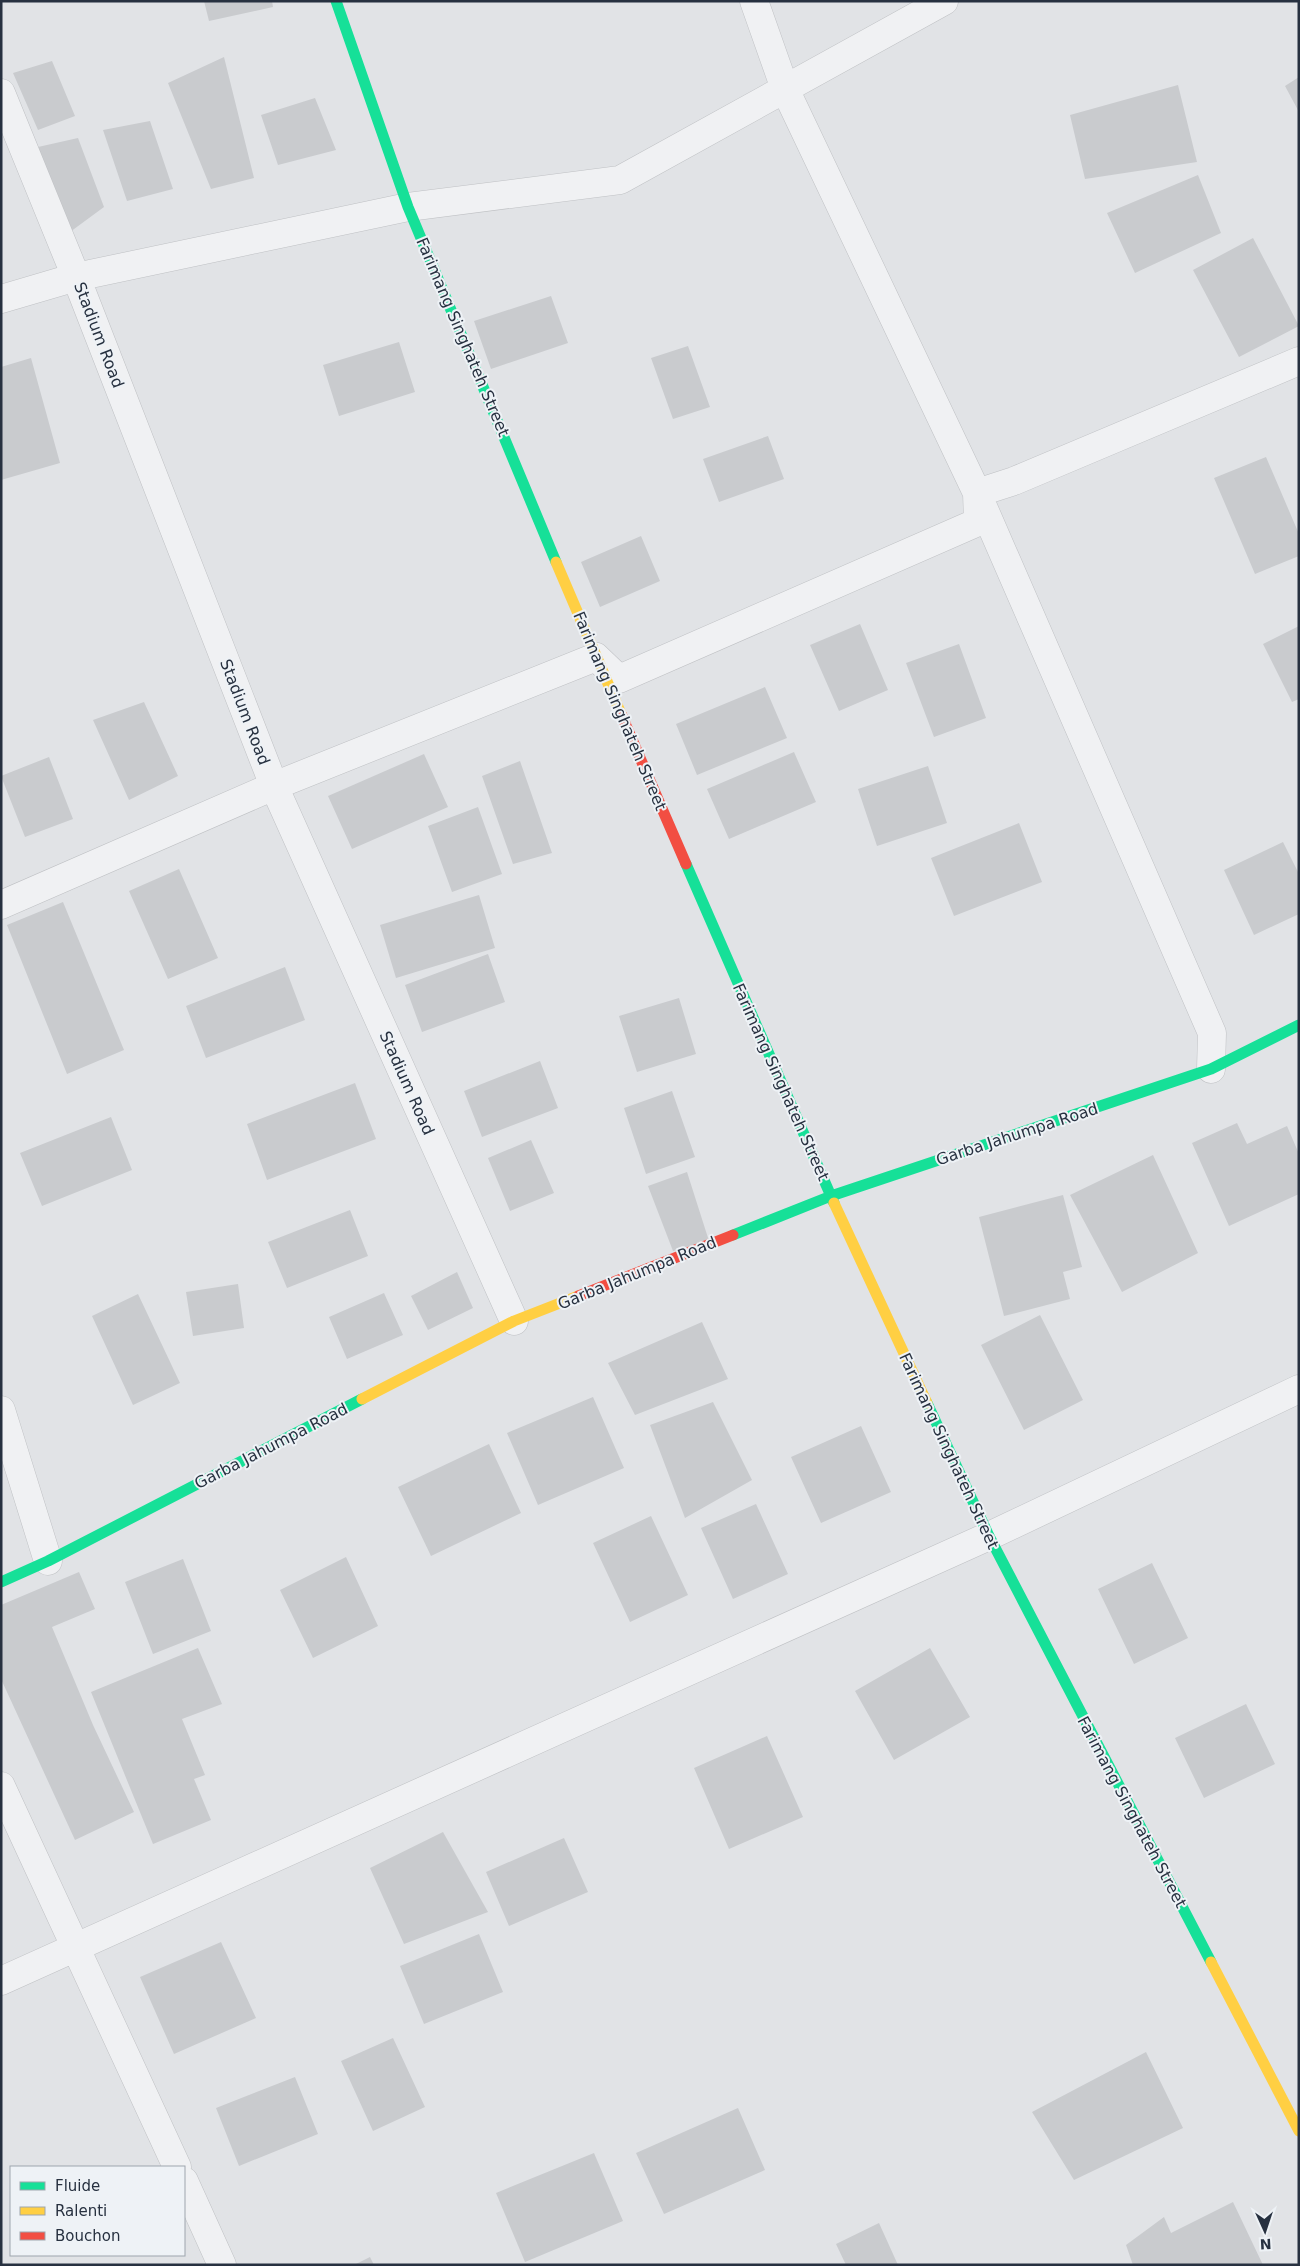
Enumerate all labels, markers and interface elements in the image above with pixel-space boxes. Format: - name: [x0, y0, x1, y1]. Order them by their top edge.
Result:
- street label: Farimang Singhateh Street: [412, 235, 514, 439]
- street label: Stadium Road: [70, 279, 128, 391]
- street label: Farimang Singhateh Street: [569, 609, 671, 813]
- street label: Stadium Road: [216, 656, 274, 768]
- street label: Farimang Singhateh Street: [729, 980, 833, 1184]
- street label: Stadium Road: [376, 1028, 438, 1138]
- street label: Garba Jahumpa Road: [933, 1099, 1101, 1169]
- street label: Garba Jahumpa Road: [555, 1232, 719, 1314]
- street label: Farimang Singhateh Street: [895, 1350, 1003, 1552]
- street label: Garba Jahumpa Road: [191, 1399, 351, 1493]
- street label: Farimang Singhateh Street: [1073, 1713, 1191, 1911]
- legend: [10, 2166, 185, 2256]
- text: Fluide: [55, 2177, 100, 2195]
- text: Ralenti: [55, 2202, 107, 2220]
- north arrow: [1240, 2206, 1290, 2256]
- text: Bouchon: [55, 2227, 120, 2245]
- text: N: [1259, 2236, 1272, 2252]

